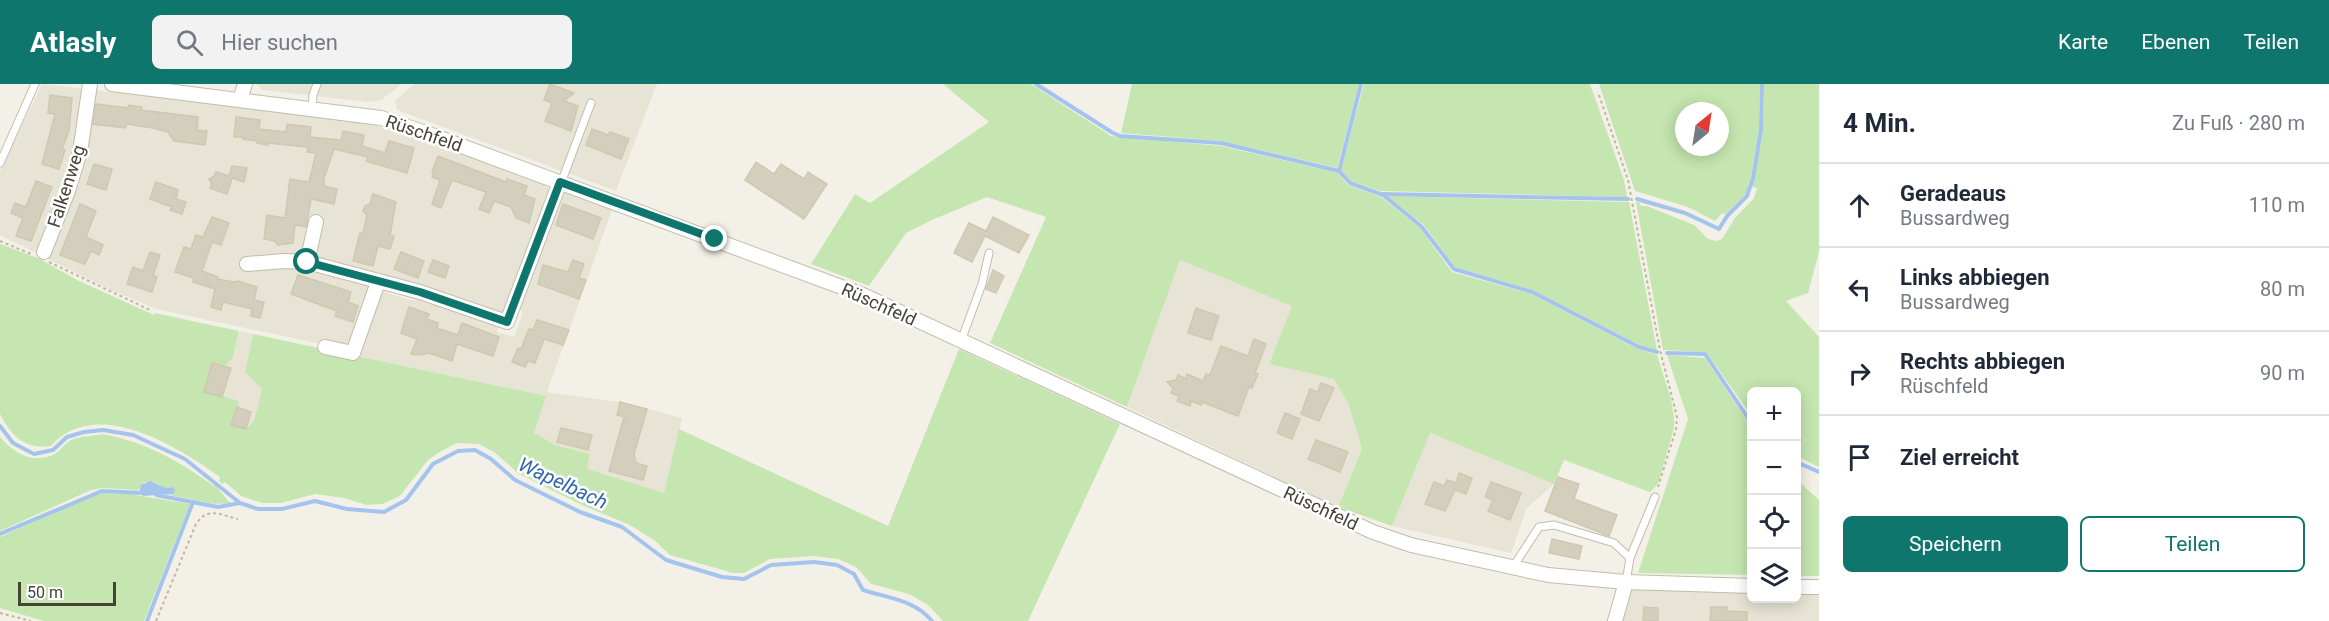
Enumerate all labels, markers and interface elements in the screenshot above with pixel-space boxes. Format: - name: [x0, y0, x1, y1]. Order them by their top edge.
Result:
- search box: [152, 15, 572, 69]
- text: Atlasly: [30, 26, 116, 59]
- icon: search: [173, 26, 206, 59]
- text: Hier suchen: [221, 30, 338, 55]
- text: Karte: [2058, 30, 2108, 54]
- text: Ebenen: [2141, 30, 2210, 54]
- text: Teilen: [2243, 30, 2299, 54]
- north arrow: [1675, 102, 1729, 156]
- text: 4 Min.: [1843, 108, 1916, 138]
- street label: Rüschfeld: [383, 110, 465, 156]
- text: Zu Fuß · 280 m: [2172, 111, 2305, 135]
- street label: Falkenweg: [43, 142, 89, 230]
- text: Geradeaus: [1900, 181, 2006, 206]
- icon: ahead: [1843, 189, 1876, 222]
- text: 110 m: [2249, 193, 2305, 217]
- text: Bussardweg: [1900, 206, 2010, 230]
- route end: [701, 225, 727, 251]
- route start: [293, 248, 319, 274]
- text: Links abbiegen: [1900, 265, 2050, 290]
- icon: left: [1843, 273, 1876, 306]
- text: 80 m: [2260, 277, 2305, 301]
- street label: Rüschfeld: [838, 278, 920, 330]
- text: Bussardweg: [1900, 290, 2010, 314]
- text: Rechts abbiegen: [1900, 349, 2065, 374]
- icon: right: [1843, 357, 1876, 390]
- text: 90 m: [2260, 361, 2305, 385]
- text: Rüschfeld: [1900, 374, 1989, 398]
- map controls: [1747, 387, 1801, 603]
- button: +: [1747, 387, 1801, 441]
- button: −: [1747, 441, 1801, 495]
- icon: arrive: [1843, 441, 1876, 474]
- text: Ziel erreicht: [1900, 445, 2019, 470]
- water label: Wapelbach: [515, 452, 611, 514]
- street label: Rüschfeld: [1280, 482, 1362, 534]
- button: locate: [1747, 495, 1801, 549]
- button: Speichern: [1843, 516, 2068, 572]
- button: Teilen: [2080, 516, 2305, 572]
- button: layers: [1747, 549, 1801, 603]
- scale bar: [18, 579, 116, 606]
- text: 50 m: [27, 583, 63, 602]

